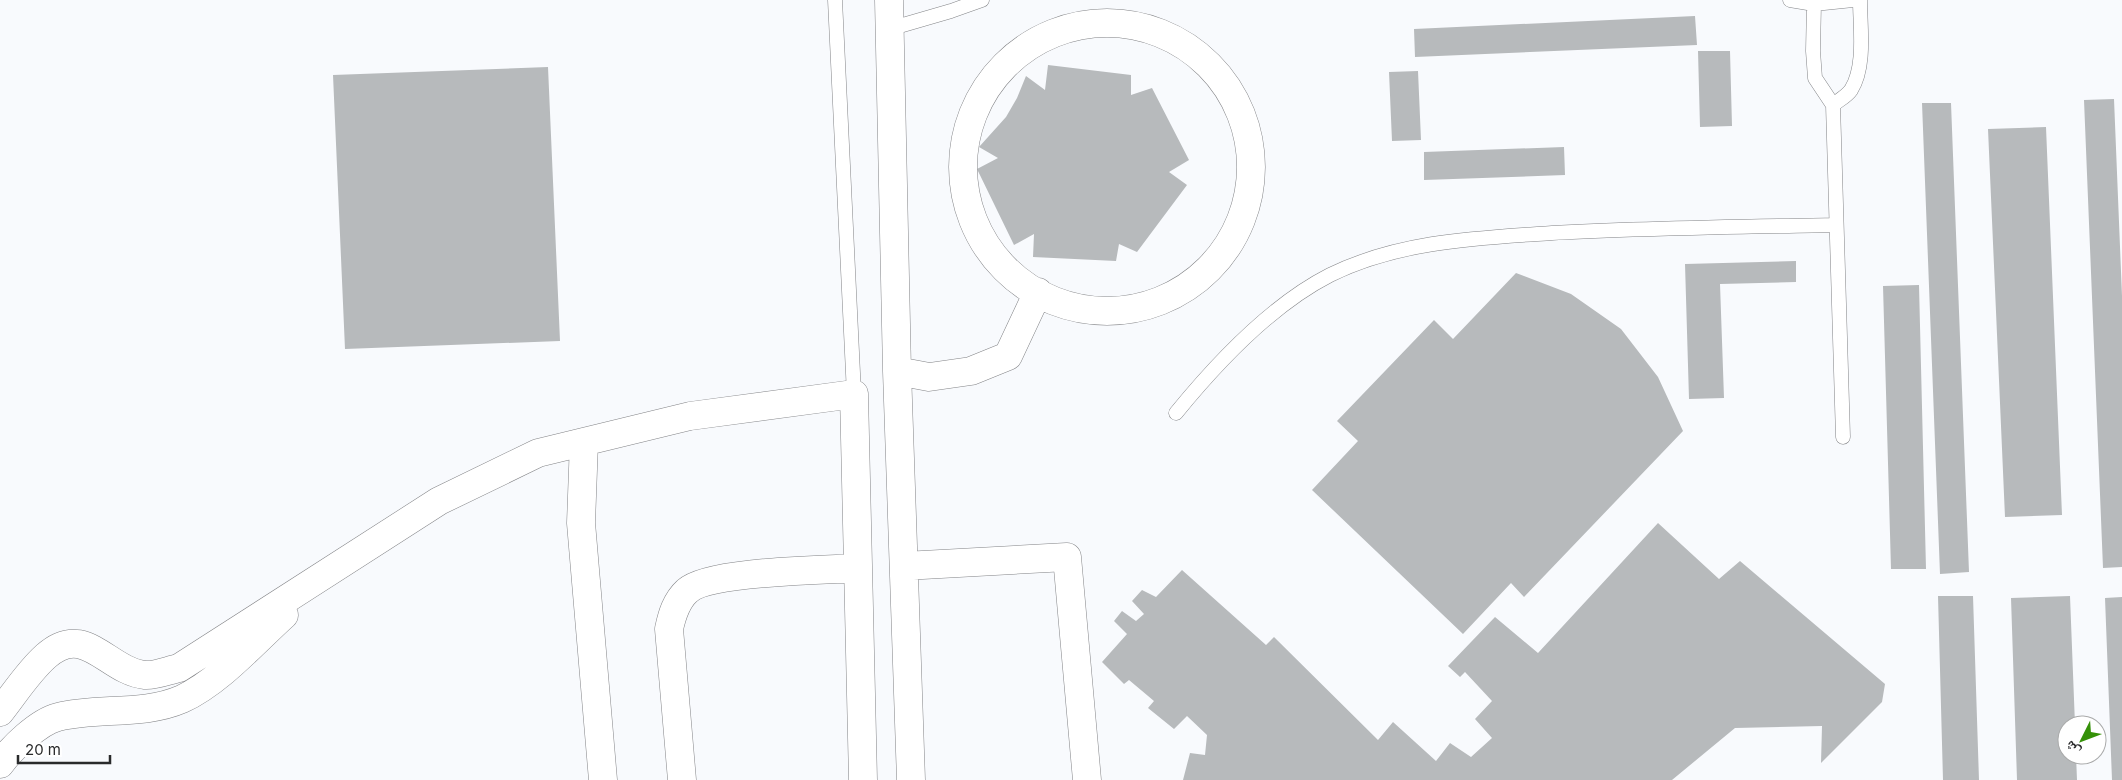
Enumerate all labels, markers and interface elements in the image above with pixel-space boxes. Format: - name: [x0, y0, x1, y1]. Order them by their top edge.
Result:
- north arrow: [2057, 715, 2107, 765]
- scale bar: [18, 732, 110, 764]
- text: ش: [2061, 737, 2084, 760]
- text: 20 m: [25, 740, 61, 759]

